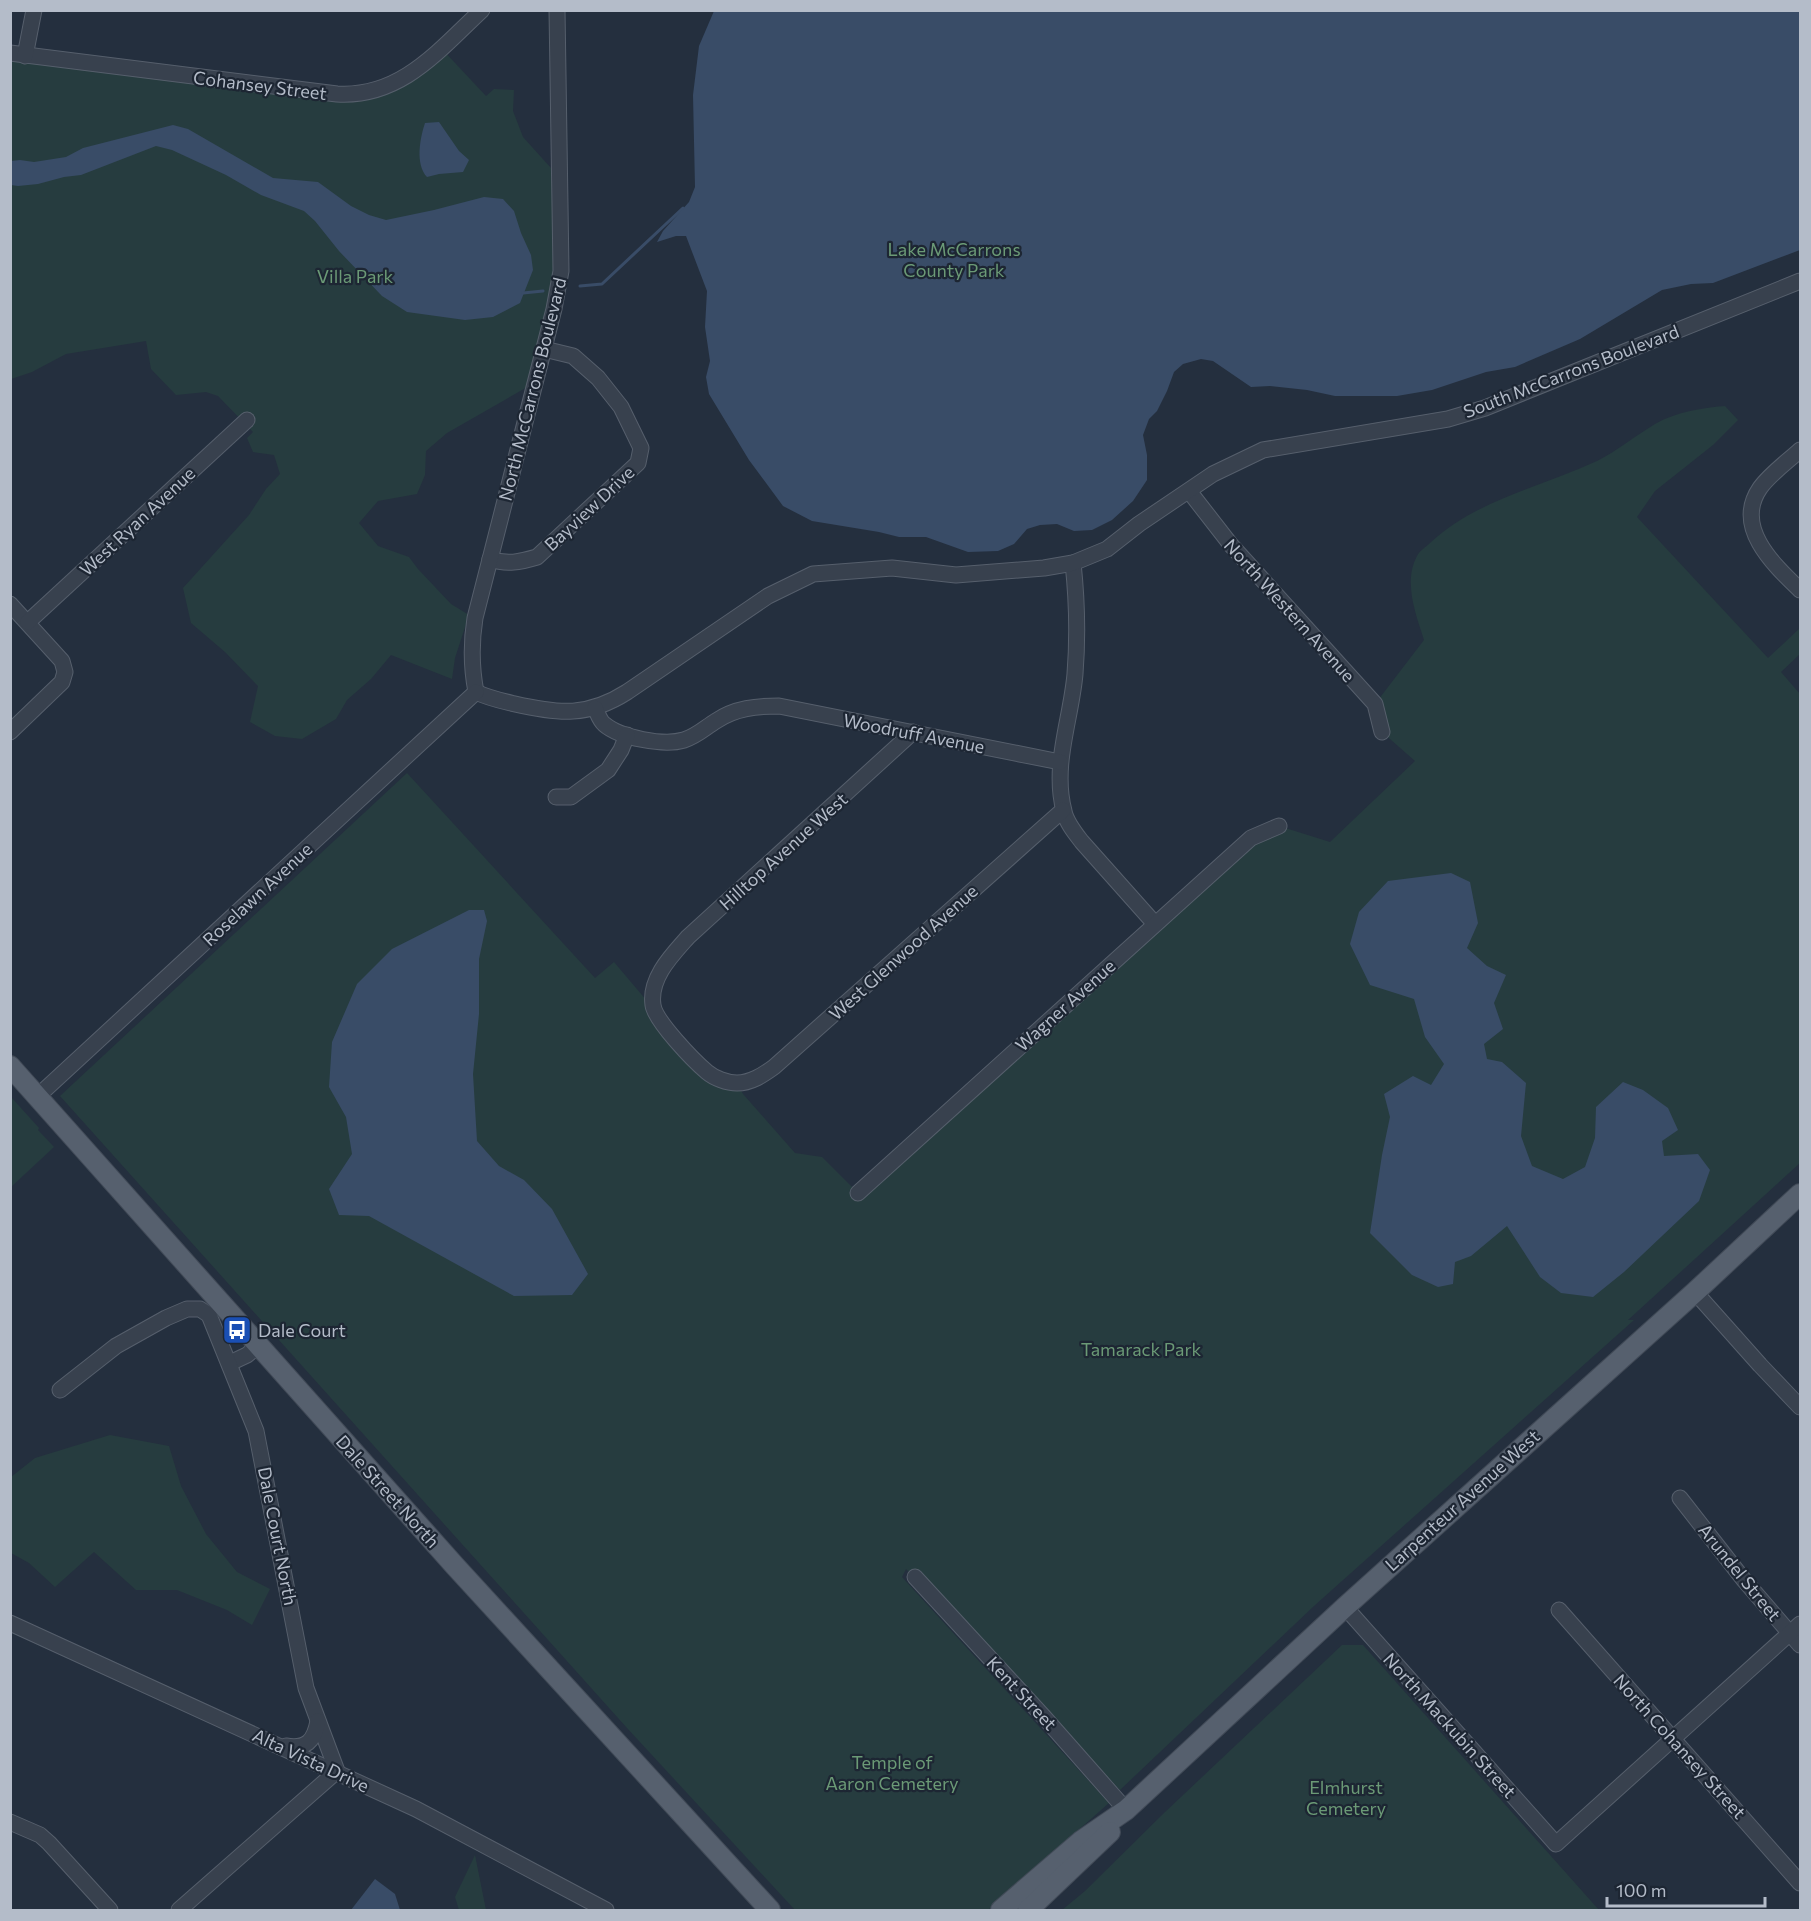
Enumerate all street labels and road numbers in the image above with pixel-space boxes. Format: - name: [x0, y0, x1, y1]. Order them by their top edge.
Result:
- street label: Cohansey Street: [192, 66, 328, 104]
- street label: North McCarrons Boulevard: [494, 275, 570, 503]
- street label: South McCarrons Boulevard: [1460, 320, 1682, 422]
- street label: Bayview Drive: [540, 461, 638, 555]
- street label: West Ryan Avenue: [75, 462, 199, 580]
- street label: North Western Avenue: [1220, 534, 1360, 686]
- street label: Woodruff Avenue: [841, 709, 987, 757]
- street label: Hilltop Avenue West: [714, 788, 852, 914]
- street label: Roselawn Avenue: [198, 838, 316, 950]
- street label: West Glenwood Avenue: [824, 879, 982, 1025]
- street label: Wagner Avenue: [1010, 954, 1120, 1056]
- street label: Larpenteur Avenue West: [1380, 1425, 1544, 1575]
- street label: Dale Street North: [332, 1430, 444, 1552]
- street label: Dale Court North: [254, 1465, 302, 1607]
- street label: Arundel Street: [1694, 1519, 1786, 1625]
- street label: North Mackubin Street: [1379, 1648, 1521, 1802]
- street label: Kent Street: [982, 1652, 1062, 1734]
- street label: North Cohansey Street: [1609, 1669, 1751, 1823]
- street label: Alta Vista Drive: [249, 1723, 373, 1797]

